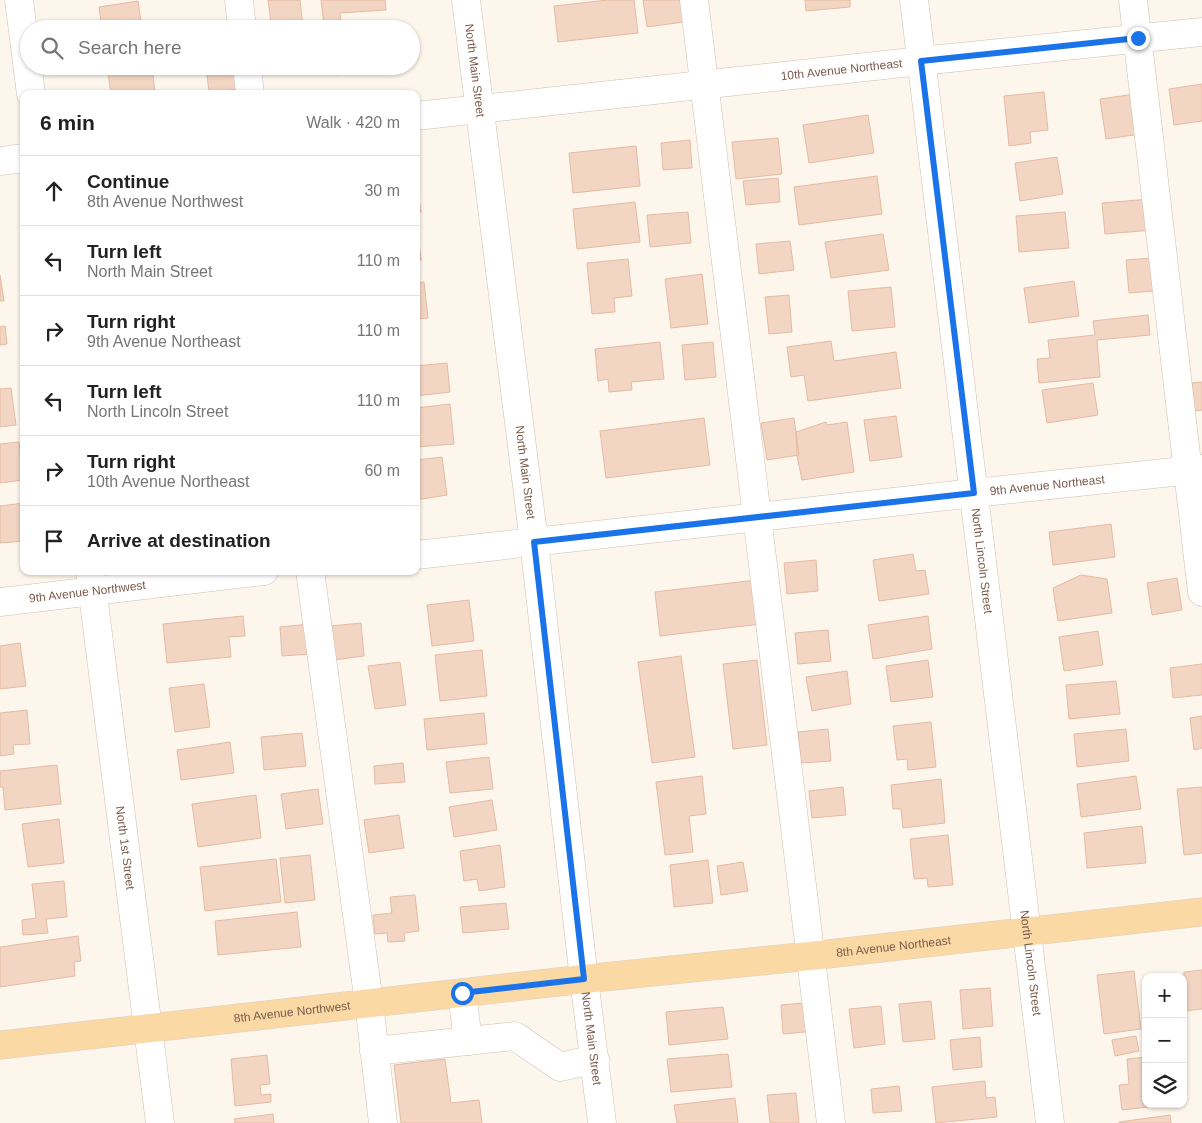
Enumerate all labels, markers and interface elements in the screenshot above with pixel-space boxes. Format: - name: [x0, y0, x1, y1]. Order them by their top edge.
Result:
- search box: [20, 20, 420, 75]
- street label: North Main Street: [462, 23, 488, 119]
- route end: [1127, 27, 1150, 50]
- icon: search: [38, 34, 66, 62]
- text: Search here: [78, 37, 182, 58]
- street label: 10th Avenue Northeast: [780, 56, 904, 83]
- text: 6 min: [40, 111, 95, 134]
- text: Walk · 420 m: [306, 114, 400, 131]
- text: Continue: [87, 171, 169, 192]
- icon: ahead: [40, 177, 68, 205]
- text: 30 m: [364, 182, 400, 199]
- text: 8th Avenue Northwest: [87, 193, 243, 210]
- text: Turn left: [87, 241, 162, 262]
- icon: left: [40, 247, 68, 275]
- text: 110 m: [357, 252, 400, 269]
- text: North Main Street: [87, 263, 212, 280]
- text: Turn right: [87, 311, 175, 332]
- icon: right: [40, 317, 68, 345]
- text: 110 m: [357, 322, 400, 339]
- text: 9th Avenue Northeast: [87, 333, 241, 350]
- text: Turn left: [87, 381, 162, 402]
- icon: left: [40, 387, 68, 415]
- text: 110 m: [357, 392, 400, 409]
- text: North Lincoln Street: [87, 403, 228, 420]
- street label: North Main Street: [512, 425, 538, 521]
- text: Turn right: [87, 451, 175, 472]
- icon: right: [40, 457, 68, 485]
- text: 60 m: [364, 462, 400, 479]
- street label: 9th Avenue Northeast: [989, 472, 1106, 498]
- text: 10th Avenue Northeast: [87, 473, 250, 490]
- street label: North Lincoln Street: [969, 507, 995, 615]
- icon: arrive: [40, 527, 68, 555]
- text: Arrive at destination: [87, 530, 271, 551]
- street label: 9th Avenue Northwest: [28, 578, 147, 606]
- street label: North 1st Street: [113, 805, 137, 891]
- street label: North Lincoln Street: [1017, 909, 1044, 1017]
- street label: 8th Avenue Northeast: [835, 933, 952, 960]
- map controls: [1142, 973, 1187, 1108]
- button: +: [1142, 973, 1187, 1018]
- route start: [451, 982, 474, 1005]
- street label: North Main Street: [579, 991, 604, 1087]
- street label: 8th Avenue Northwest: [233, 998, 352, 1026]
- button: −: [1142, 1018, 1187, 1063]
- button: layers: [1142, 1063, 1187, 1108]

